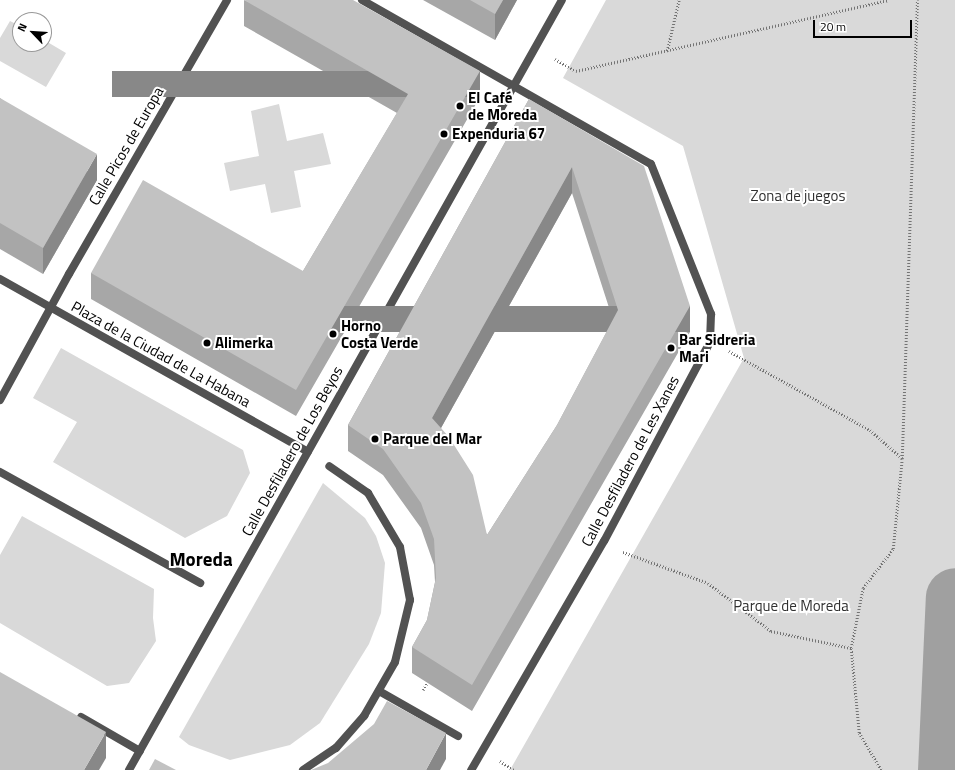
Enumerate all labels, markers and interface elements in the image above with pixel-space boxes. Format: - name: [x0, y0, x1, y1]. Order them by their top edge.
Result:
- north arrow: [12, 12, 52, 52]
- scale bar: [815, 12, 914, 38]
- text: 20 m: [820, 17, 846, 36]
- text: N: [13, 21, 31, 34]
- street label: Calle Picos de Europa: [85, 84, 167, 208]
- place label: El Café de Moreda: [468, 88, 537, 123]
- marker: El Café de Moreda: [455, 101, 465, 111]
- place label: Expenduria 67: [452, 125, 545, 143]
- marker: Expenduria 67: [439, 129, 449, 139]
- park label: Zona de juegos: [751, 187, 845, 205]
- street label: Plaza de la Ciudad de La Habana: [68, 297, 254, 411]
- place label: Horno Costa Verde: [341, 316, 418, 351]
- marker: Horno Costa Verde: [328, 329, 338, 339]
- place label: Bar Sidreria Mari: [679, 330, 755, 365]
- place label: Alimerka: [215, 334, 273, 352]
- marker: Alimerka: [202, 338, 212, 348]
- marker: Bar Sidreria Mari: [666, 343, 676, 353]
- street label: Calle Desfiladero de Los Beyos: [238, 363, 346, 539]
- street label: Calle Desfiladero de Les Xanes: [577, 372, 683, 550]
- place label: Parque del Mar: [383, 430, 482, 448]
- marker: Parque del Mar: [370, 434, 380, 444]
- district label: Moreda: [169, 548, 233, 570]
- park label: Parque de Moreda: [733, 597, 849, 615]

